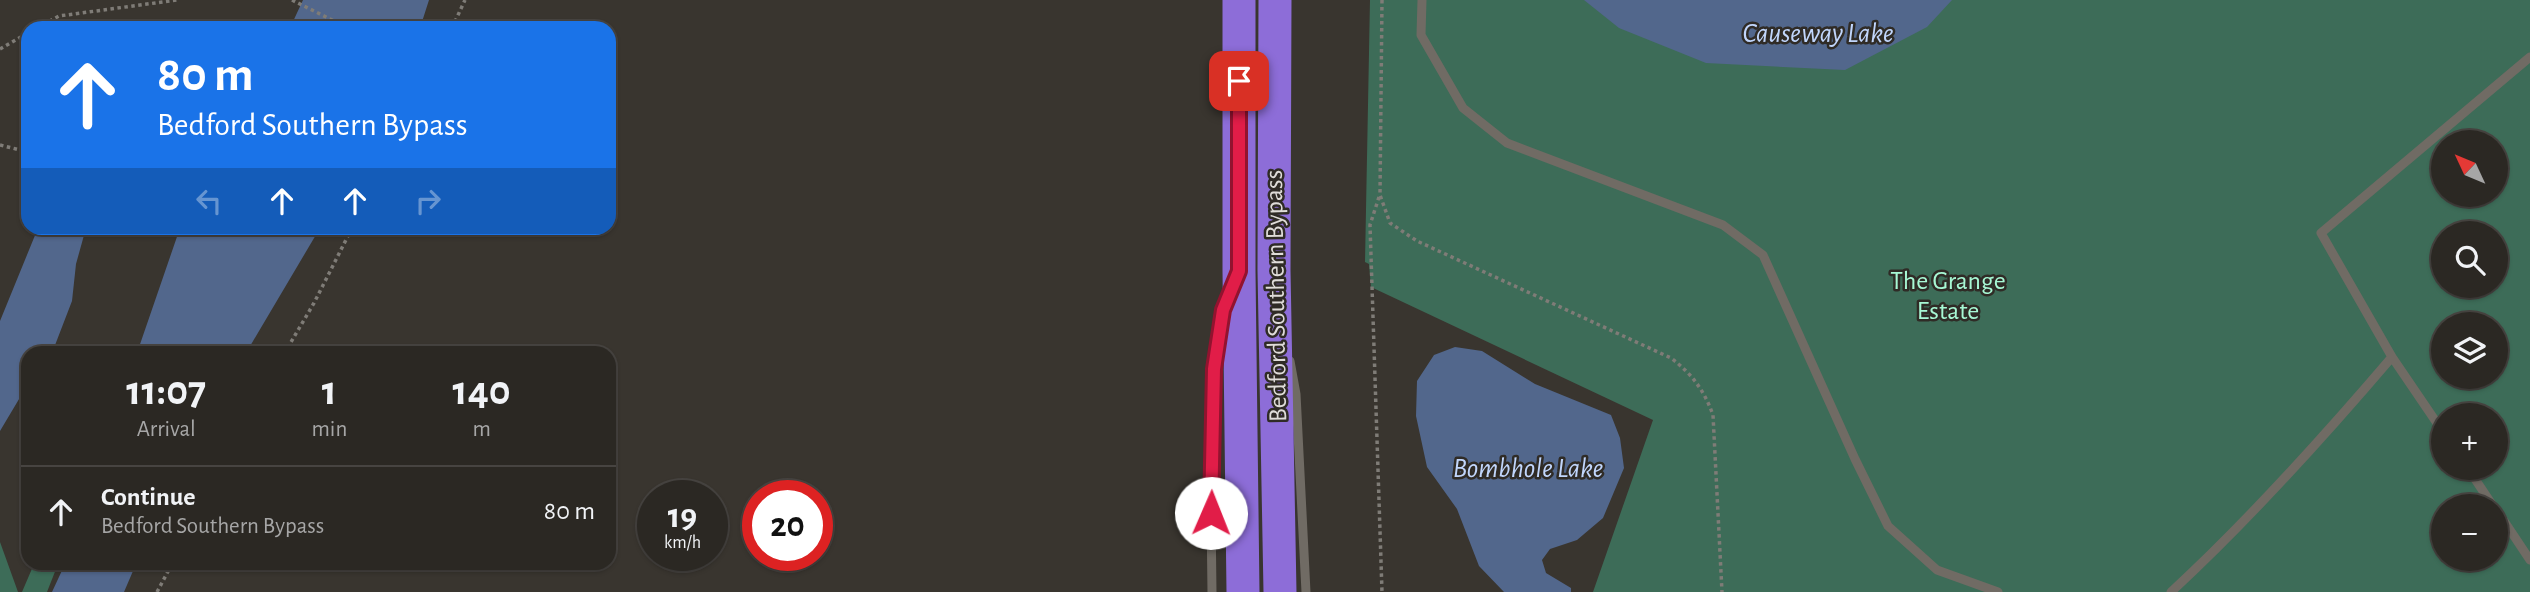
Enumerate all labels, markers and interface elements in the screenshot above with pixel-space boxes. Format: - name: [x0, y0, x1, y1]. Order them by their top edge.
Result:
- water label: Causeway Lake: [1743, 20, 1893, 48]
- icon: ahead: [42, 49, 133, 140]
- text: 80 m: [157, 51, 254, 100]
- pin: [1209, 51, 1269, 111]
- icon: arrive: [1220, 62, 1258, 100]
- text: Bedford Southern Bypass: [157, 109, 468, 141]
- north arrow: [2431, 130, 2508, 206]
- map controls: [2431, 130, 2508, 571]
- street label: Bedford Southern Bypass: [1261, 170, 1291, 422]
- icon: left: [190, 182, 228, 220]
- icon: ahead: [263, 182, 301, 220]
- icon: ahead: [336, 182, 374, 220]
- icon: right: [409, 182, 447, 220]
- button: search: [2431, 221, 2508, 298]
- park label: The Grange Estate: [1890, 268, 2006, 324]
- button: layers: [2431, 312, 2508, 389]
- text: 11:07: [126, 370, 206, 412]
- text: 1: [322, 370, 337, 412]
- text: 140: [453, 370, 511, 412]
- button: +: [2431, 403, 2508, 480]
- text: Arrival: [137, 418, 196, 441]
- text: min: [311, 418, 347, 441]
- text: m: [472, 418, 491, 441]
- water label: Bombhole Lake: [1453, 455, 1603, 483]
- position arrow: [1174, 476, 1248, 550]
- speed limit sign: 20: [742, 480, 833, 571]
- text: Continue: [101, 484, 196, 510]
- icon: ahead: [42, 493, 80, 531]
- button: −: [2431, 494, 2508, 571]
- text: 80 m: [544, 498, 595, 524]
- text: 19: [668, 499, 697, 534]
- text: Bedford Southern Bypass: [101, 515, 324, 538]
- text: km/h: [664, 534, 701, 552]

